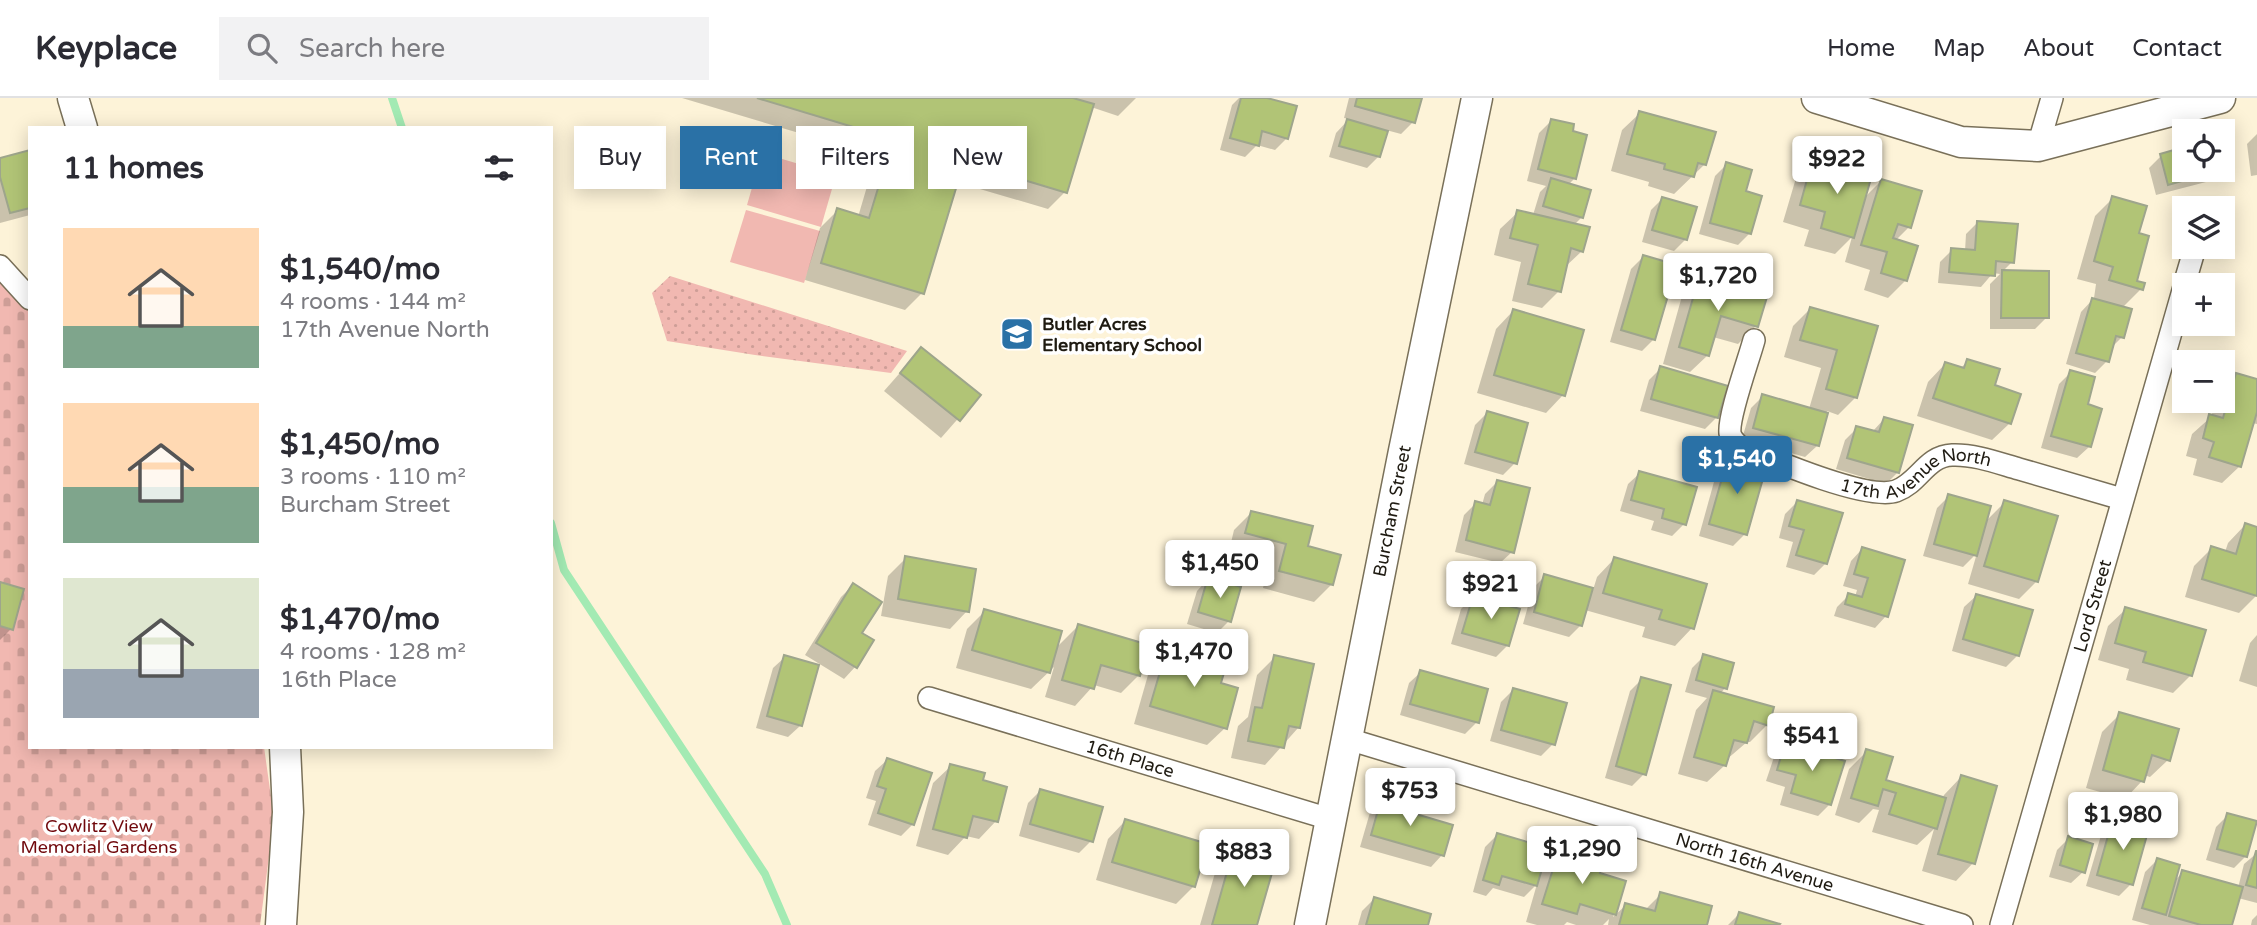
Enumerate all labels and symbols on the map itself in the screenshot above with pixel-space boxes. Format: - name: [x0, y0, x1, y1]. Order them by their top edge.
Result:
- pin: $922: [1796, 136, 1878, 196]
- pin: $1,720: [1661, 254, 1775, 313]
- place label: Butler Acres Elementary School: [1042, 313, 1202, 356]
- school or university icon: Butler Acres Elementary School: [998, 315, 1036, 353]
- pin: $1,540: [1680, 436, 1794, 496]
- street label: Burcham Street: [1368, 443, 1416, 579]
- street label: 17th Avenue North: [1838, 443, 1994, 504]
- pin: $1,450: [1163, 540, 1277, 600]
- street label: Lord Street: [2069, 557, 2116, 655]
- pin: $921: [1450, 561, 1532, 621]
- pin: $1,470: [1137, 630, 1251, 689]
- pin: $541: [1771, 714, 1853, 773]
- street label: 16th Place: [1083, 735, 1177, 782]
- pin: $753: [1369, 768, 1451, 828]
- pin: $1,980: [2066, 792, 2180, 852]
- park label: Cowlitz View Memorial Gardens: [21, 815, 177, 858]
- pin: $1,290: [1525, 826, 1639, 886]
- street label: North 16th Avenue: [1673, 828, 1837, 897]
- pin: $883: [1203, 830, 1285, 889]

